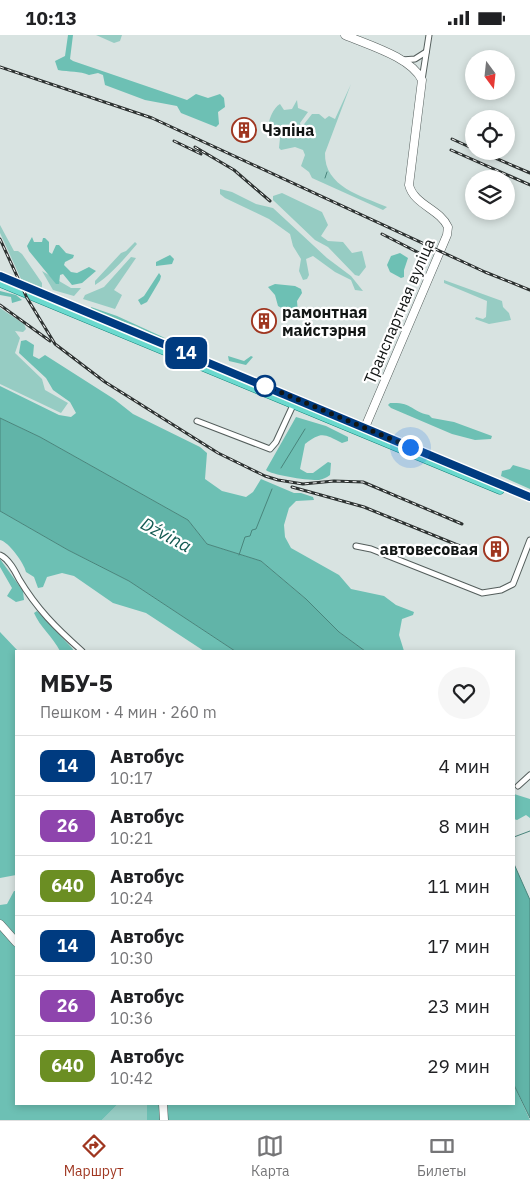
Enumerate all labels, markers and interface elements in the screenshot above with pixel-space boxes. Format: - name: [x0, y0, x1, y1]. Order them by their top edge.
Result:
- text: 10:13: [25, 6, 77, 30]
- north arrow: [465, 50, 515, 100]
- map controls: [465, 50, 515, 220]
- button: locate: [465, 110, 515, 160]
- building icon: Чэпіна: [231, 117, 257, 143]
- place label: Чэпіна: [262, 120, 314, 140]
- button: layers: [465, 170, 515, 220]
- street label: Транспартная вуліца: [359, 235, 439, 387]
- place label: рамонтная майстэрня: [282, 302, 367, 340]
- building icon: рамонтная майстэрня: [251, 308, 277, 334]
- line badge: 14: [164, 337, 208, 369]
- text: 14: [175, 341, 197, 364]
- unlabelled marker: [254, 375, 276, 397]
- your location: [398, 435, 423, 460]
- water label: Dźvina: [137, 512, 195, 557]
- building icon: автовесовая: [483, 536, 509, 562]
- place label: автовесовая: [380, 539, 478, 559]
- text: МБУ-5: [40, 667, 113, 699]
- button: heart: [438, 667, 490, 719]
- text: Пешком · 4 мин · 260 m: [40, 702, 217, 722]
- text: Автобус: [110, 744, 184, 768]
- text: 14: [57, 754, 78, 777]
- text: 4 мин: [439, 754, 490, 778]
- text: 10:17: [110, 768, 153, 788]
- text: Автобус: [110, 804, 184, 828]
- text: 26: [57, 814, 78, 837]
- text: 8 мин: [439, 814, 490, 838]
- text: 10:21: [110, 828, 153, 848]
- text: Автобус: [110, 864, 184, 888]
- text: 640: [51, 874, 84, 897]
- text: 11 мин: [427, 874, 490, 898]
- text: 10:24: [110, 888, 153, 908]
- text: Автобус: [110, 924, 184, 948]
- text: 14: [57, 934, 78, 957]
- text: 17 мин: [427, 934, 490, 958]
- text: 10:30: [110, 948, 153, 968]
- text: Автобус: [110, 984, 184, 1008]
- text: 26: [57, 994, 78, 1017]
- text: 23 мин: [427, 994, 490, 1018]
- text: 10:36: [110, 1008, 153, 1028]
- text: Автобус: [110, 1044, 184, 1068]
- text: 640: [51, 1054, 84, 1077]
- text: 29 мин: [427, 1054, 490, 1078]
- text: 10:42: [110, 1068, 153, 1088]
- tab: Маршрут: [64, 1132, 124, 1180]
- tab: Карта: [251, 1132, 290, 1180]
- tab: Билеты: [417, 1132, 466, 1180]

